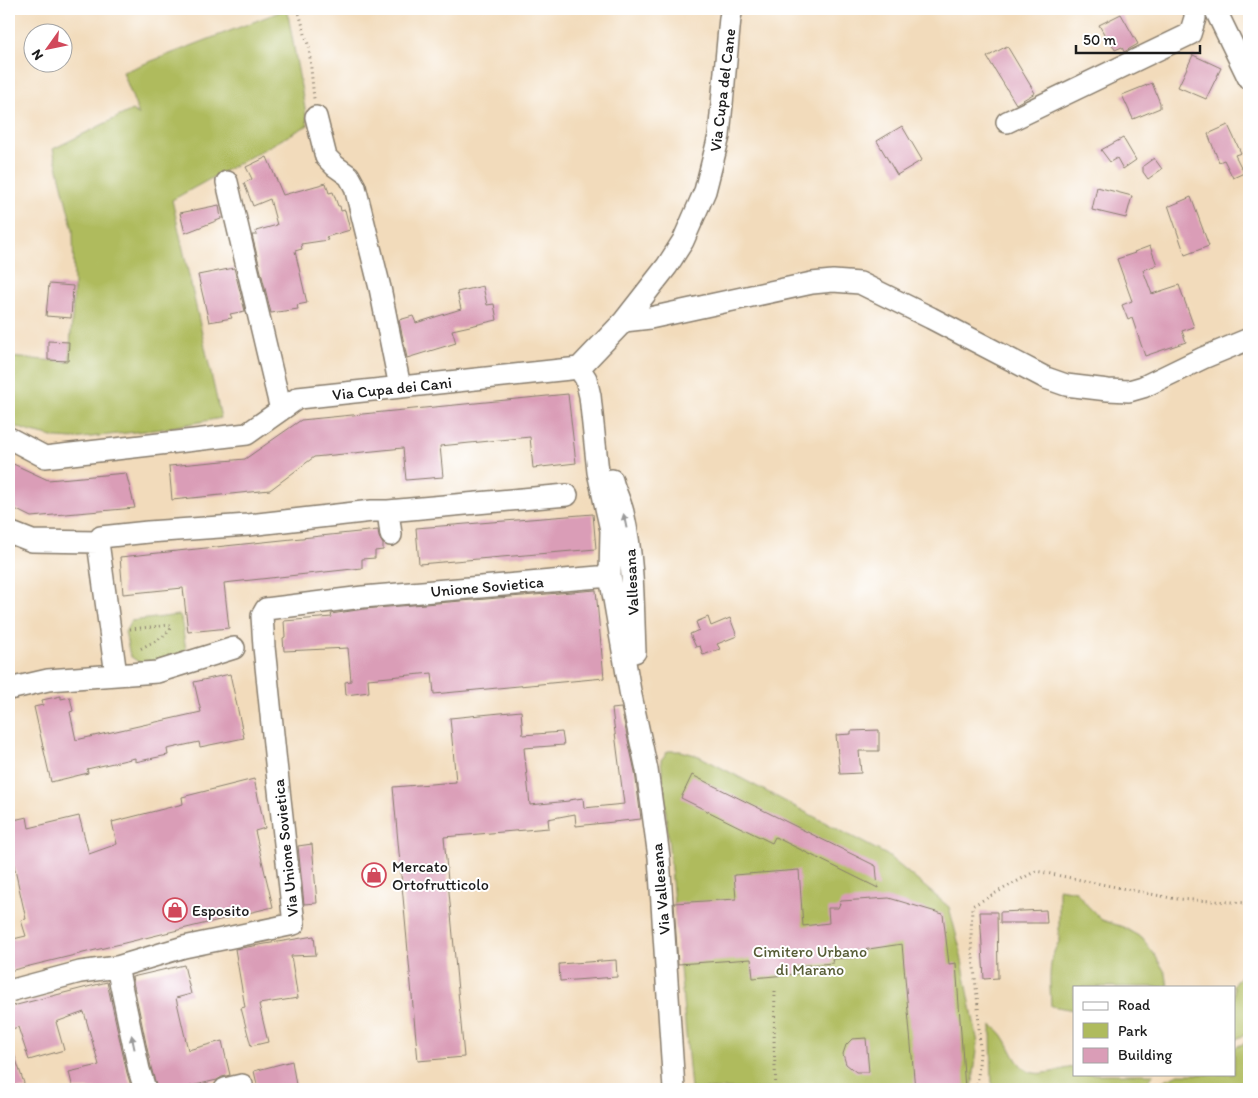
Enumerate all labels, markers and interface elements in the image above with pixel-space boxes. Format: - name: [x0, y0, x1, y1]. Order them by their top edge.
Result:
- north arrow: [22, 22, 72, 72]
- scale bar: [1076, 22, 1199, 54]
- street label: Via Cupa del Cane: [706, 27, 739, 153]
- text: 50 m: [1083, 31, 1116, 49]
- text: N: [28, 46, 47, 63]
- street label: Via Cupa dei Cani: [331, 373, 453, 404]
- one-way arrow: [621, 513, 629, 528]
- street label: Vallesana: [620, 548, 643, 616]
- street label: Unione Sovietica: [430, 572, 544, 601]
- street label: Via Unione Sovietica: [269, 777, 302, 918]
- street label: Via Vallesana: [647, 842, 674, 936]
- place label: Mercato Ortofrutticolo: [392, 857, 489, 894]
- shop icon: Mercato Ortofrutticolo: [361, 862, 387, 888]
- shop icon: Esposito: [162, 897, 188, 923]
- place label: Esposito: [192, 901, 249, 920]
- park label: Cimitero Urbano di Marano: [753, 942, 867, 979]
- legend: [1073, 986, 1236, 1076]
- text: Road: [1118, 996, 1151, 1014]
- text: Park: [1118, 1022, 1148, 1040]
- one-way arrow: [129, 1034, 137, 1049]
- text: Building: [1118, 1046, 1172, 1064]

